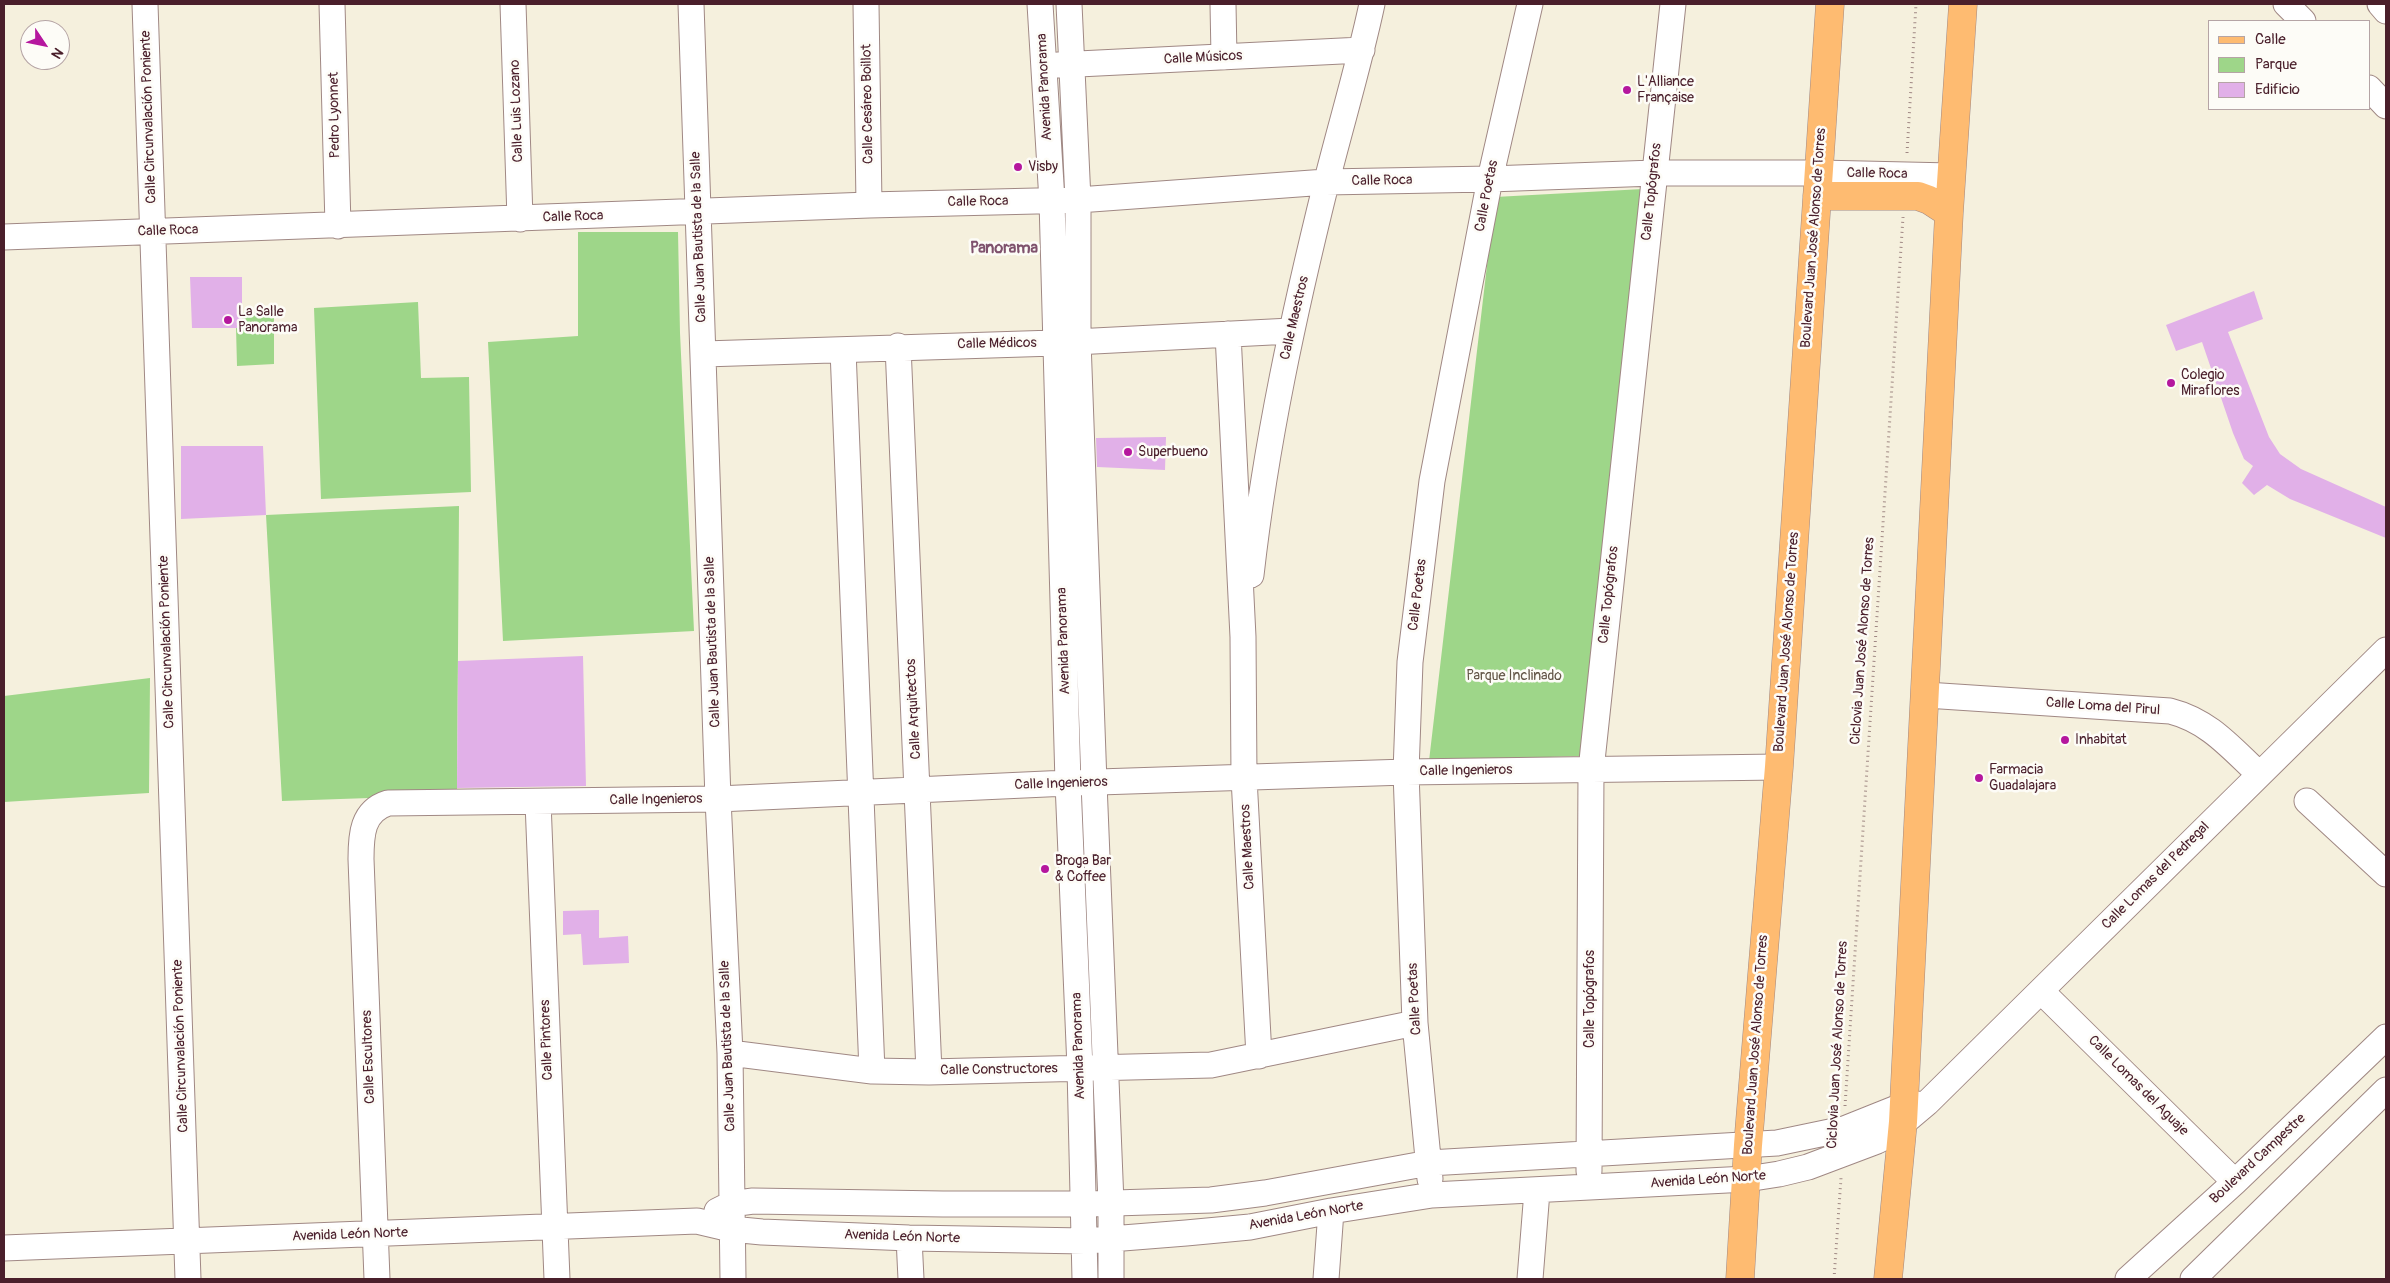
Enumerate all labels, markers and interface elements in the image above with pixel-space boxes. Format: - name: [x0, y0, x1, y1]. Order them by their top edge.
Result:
- north arrow: [20, 20, 70, 70]
- legend: [2208, 20, 2370, 110]
- street label: Calle Circunvalación Poniente: [138, 30, 160, 204]
- text: Calle: [2255, 30, 2286, 49]
- street label: Avenida Panorama: [1034, 33, 1056, 141]
- text: N: [47, 44, 67, 62]
- street label: Calle Cesáreo Boillot: [859, 44, 877, 164]
- street label: Calle Músicos: [1163, 48, 1243, 68]
- text: Parque: [2255, 55, 2297, 74]
- street label: Calle Luis Lozano: [507, 59, 527, 163]
- street label: Pedro Lyonnet: [326, 72, 344, 158]
- place label: L'Alliance Française: [1637, 74, 1694, 106]
- text: Edificio: [2255, 80, 2300, 99]
- marker: L'Alliance Française: [1621, 84, 1633, 96]
- street label: Boulevard Juan José Alonso de Torres: [1798, 127, 1830, 349]
- street label: Calle Topógrafos: [1639, 142, 1665, 242]
- street label: Calle Juan Bautista de la Salle: [688, 151, 710, 323]
- place label: Visby: [1028, 159, 1058, 175]
- street label: Calle Poetas: [1472, 159, 1502, 233]
- marker: Visby: [1012, 161, 1024, 173]
- street label: Calle Roca: [1846, 165, 1908, 183]
- street label: Calle Roca: [1351, 172, 1413, 190]
- street label: Calle Roca: [947, 193, 1009, 211]
- street label: Calle Roca: [542, 208, 604, 226]
- street label: Calle Roca: [137, 222, 199, 240]
- district label: Panorama: [970, 239, 1038, 259]
- street label: Calle Maestros: [1277, 274, 1313, 362]
- place label: La Salle Panorama: [238, 304, 297, 336]
- marker: La Salle Panorama: [222, 314, 234, 326]
- street label: Calle Médicos: [957, 335, 1037, 353]
- place label: Colegio Miraflores: [2181, 367, 2239, 400]
- marker: Colegio Miraflores: [2165, 377, 2177, 389]
- place label: Superbueno: [1138, 444, 1208, 460]
- marker: Superbueno: [1122, 446, 1134, 458]
- street label: Boulevard Juan José Alonso de Torres: [1771, 531, 1803, 753]
- street label: Ciclovia Juan José Alonso de Torres: [1847, 537, 1879, 745]
- street label: Calle Topógrafos: [1596, 545, 1622, 645]
- street label: Calle Circunvalación Poniente: [156, 555, 178, 729]
- street label: Calle Juan Bautista de la Salle: [702, 556, 724, 728]
- street label: Calle Poetas: [1405, 558, 1431, 632]
- street label: Avenida Panorama: [1054, 587, 1074, 695]
- street label: Calle Arquitectos: [903, 658, 925, 760]
- park label: Parque Inclinado: [1466, 668, 1562, 684]
- street label: Calle Loma del Pirul: [2045, 695, 2161, 719]
- place label: Inhabitat: [2075, 732, 2127, 748]
- marker: Inhabitat: [2059, 734, 2071, 746]
- street label: Calle Ingenieros: [1419, 762, 1513, 780]
- place label: Farmacia Guadalajara: [1989, 762, 2056, 794]
- marker: Farmacia Guadalajara: [1973, 772, 1985, 784]
- street label: Calle Ingenieros: [1014, 774, 1108, 794]
- street label: Calle Ingenieros: [609, 791, 703, 809]
- street label: Calle Maestros: [1237, 804, 1259, 890]
- street label: Calle Lomas del Pedregal: [2099, 819, 2213, 933]
- place label: Broga Bar & Coffee: [1055, 853, 1111, 886]
- marker: Broga Bar & Coffee: [1039, 863, 1051, 875]
- street label: Boulevard Juan José Alonso de Torres: [1740, 934, 1772, 1156]
- street label: Ciclovia Juan José Alonso de Torres: [1824, 941, 1852, 1149]
- street label: Calle Topógrafos: [1582, 950, 1598, 1048]
- street label: Calle Circunvalación Poniente: [170, 959, 192, 1133]
- street label: Calle Juan Bautista de la Salle: [717, 960, 739, 1132]
- street label: Calle Poetas: [1405, 962, 1425, 1036]
- street label: Avenida Panorama: [1069, 992, 1089, 1100]
- street label: Calle Pintores: [537, 999, 557, 1081]
- street label: Calle Escultores: [359, 1010, 379, 1104]
- street label: Calle Lomas del Aguaje: [2084, 1032, 2192, 1140]
- street label: Calle Constructores: [940, 1061, 1058, 1079]
- street label: Boulevard Campestre: [2207, 1110, 2309, 1208]
- street label: Avenida León Norte: [1650, 1168, 1766, 1192]
- street label: Avenida León Norte: [1247, 1198, 1365, 1234]
- street label: Avenida León Norte: [292, 1225, 408, 1245]
- street label: Avenida León Norte: [844, 1227, 960, 1247]

